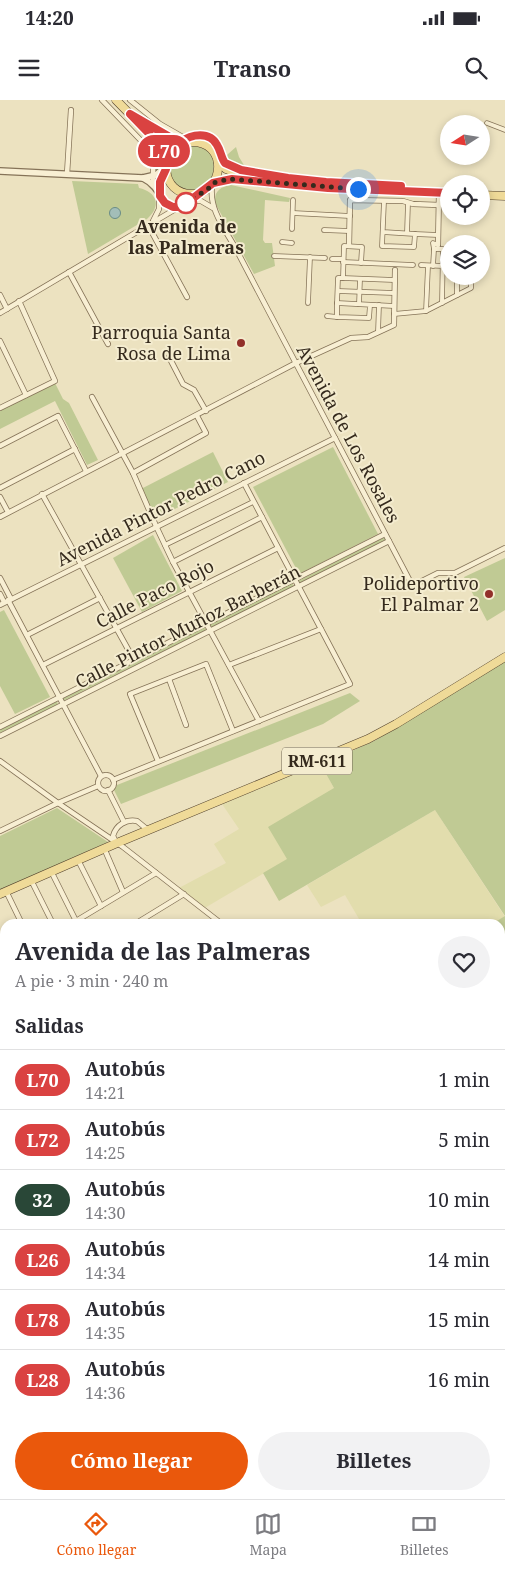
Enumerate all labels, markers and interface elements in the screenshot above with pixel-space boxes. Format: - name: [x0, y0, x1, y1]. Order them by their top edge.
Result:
- text: 14:20: [25, 5, 74, 31]
- text: Transo: [214, 53, 291, 83]
- icon: menu: [15, 54, 43, 82]
- icon: search: [462, 54, 490, 82]
- north arrow: [440, 115, 490, 165]
- map controls: [440, 115, 490, 285]
- line badge: L70: [135, 135, 193, 167]
- text: L70: [148, 139, 180, 163]
- button: locate: [440, 175, 490, 225]
- your location: [346, 177, 371, 202]
- marker: Avenida de las Palmeras: [175, 192, 197, 214]
- place label: Avenida de las Palmeras: [128, 214, 244, 259]
- button: layers: [440, 235, 490, 285]
- place label: Parroquia Santa Rosa de Lima: [92, 320, 231, 365]
- marker: Parroquia Santa Rosa de Lima: [235, 337, 247, 349]
- street label: Avenida de Los Rosales: [292, 340, 406, 527]
- street label: Avenida Pintor Pedro Cano: [52, 445, 269, 571]
- street label: Calle Paco Rojo: [91, 553, 218, 633]
- street label: Calle Pintor Muñoz Barberán: [71, 559, 305, 694]
- place label: Polideportivo El Palmar 2: [363, 571, 479, 616]
- marker: Polideportivo El Palmar 2: [483, 588, 495, 600]
- road number: RM-611: [282, 748, 352, 774]
- text: Avenida de las Palmeras: [15, 934, 310, 967]
- button: heart: [438, 936, 490, 988]
- text: A pie · 3 min · 240 m: [15, 970, 168, 992]
- text: Salidas: [15, 1013, 84, 1039]
- text: Autobús: [85, 1056, 165, 1082]
- text: 1 min: [438, 1067, 490, 1093]
- text: L70: [26, 1068, 59, 1092]
- text: 14:21: [85, 1082, 125, 1104]
- text: Autobús: [85, 1116, 165, 1142]
- text: 5 min: [438, 1127, 490, 1153]
- text: L72: [26, 1128, 59, 1152]
- text: 14:25: [85, 1142, 125, 1164]
- text: Autobús: [85, 1176, 165, 1202]
- text: 10 min: [428, 1187, 490, 1213]
- text: 32: [32, 1188, 53, 1212]
- text: 14:30: [85, 1202, 125, 1224]
- text: Autobús: [85, 1236, 165, 1262]
- text: 14 min: [428, 1247, 490, 1273]
- text: L26: [26, 1248, 59, 1272]
- text: 14:34: [85, 1262, 125, 1284]
- text: Autobús: [85, 1296, 165, 1322]
- text: 15 min: [428, 1307, 490, 1333]
- text: L78: [26, 1308, 59, 1332]
- text: 14:35: [85, 1322, 125, 1344]
- text: Autobús: [85, 1356, 165, 1382]
- text: 16 min: [428, 1367, 490, 1393]
- text: L28: [26, 1368, 59, 1392]
- text: 14:36: [85, 1382, 125, 1404]
- button: Cómo llegar: [15, 1432, 248, 1490]
- button: Billetes: [258, 1432, 490, 1490]
- tab: Cómo llegar: [57, 1510, 136, 1559]
- tab: Mapa: [249, 1510, 287, 1559]
- tab: Billetes: [400, 1510, 448, 1559]

